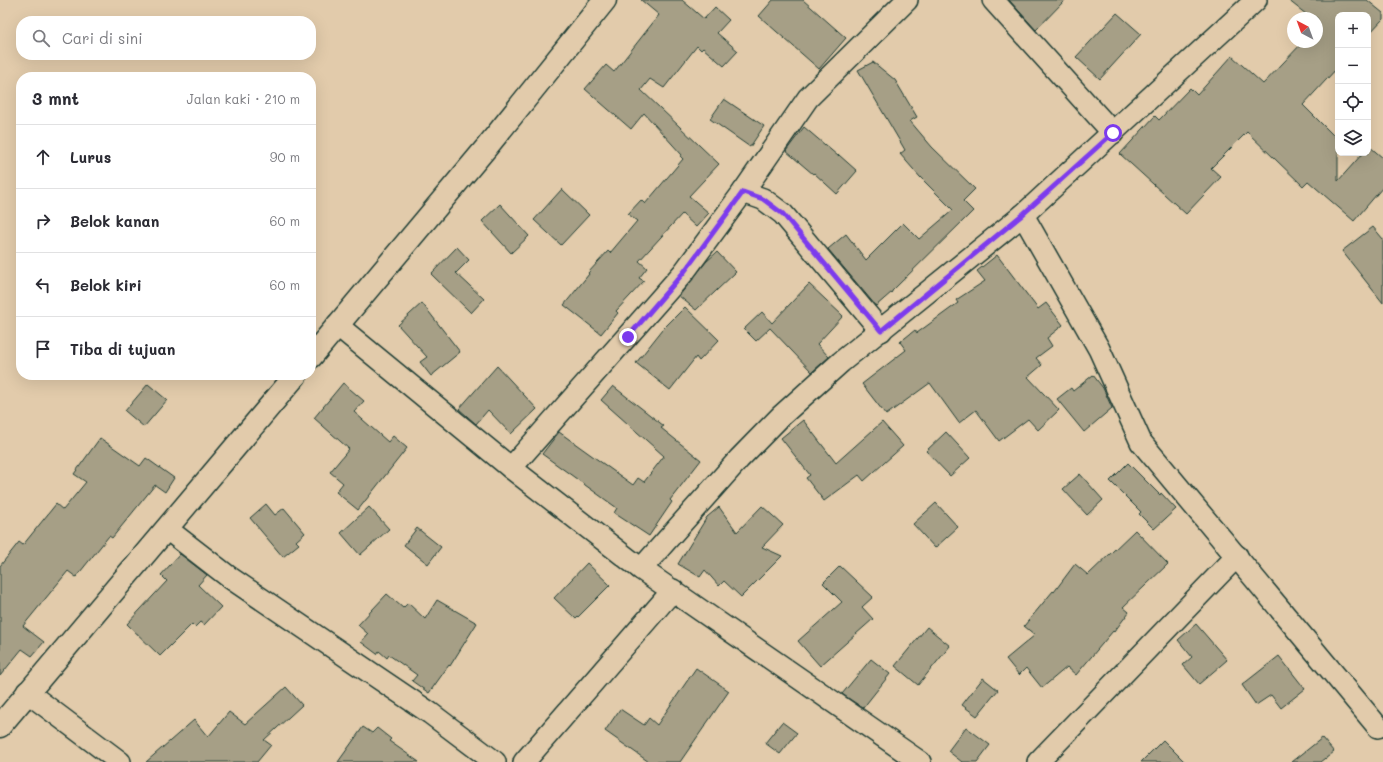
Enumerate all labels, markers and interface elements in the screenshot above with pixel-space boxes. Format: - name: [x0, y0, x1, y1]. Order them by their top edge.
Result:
- north arrow: [1287, 12, 1323, 48]
- map controls: [1335, 12, 1371, 156]
- button: +: [1335, 12, 1371, 48]
- search box: [16, 16, 316, 60]
- icon: search: [30, 27, 52, 49]
- text: Cari di sini: [62, 28, 143, 48]
- button: −: [1335, 48, 1371, 84]
- button: locate: [1335, 84, 1371, 120]
- text: 3 mnt: [32, 87, 79, 109]
- text: Jalan kaki · 210 m: [187, 90, 300, 107]
- button: layers: [1335, 120, 1371, 156]
- route start: [1104, 124, 1122, 142]
- icon: ahead: [32, 146, 54, 168]
- text: Lurus: [70, 147, 111, 167]
- text: 90 m: [270, 148, 300, 165]
- icon: right: [32, 210, 54, 232]
- text: Belok kanan: [70, 211, 159, 231]
- text: 60 m: [270, 212, 300, 229]
- icon: left: [32, 274, 54, 296]
- text: Belok kiri: [70, 275, 142, 295]
- text: 60 m: [270, 276, 300, 293]
- route end: [619, 328, 637, 346]
- icon: arrive: [32, 338, 54, 360]
- text: Tiba di tujuan: [70, 339, 175, 359]

